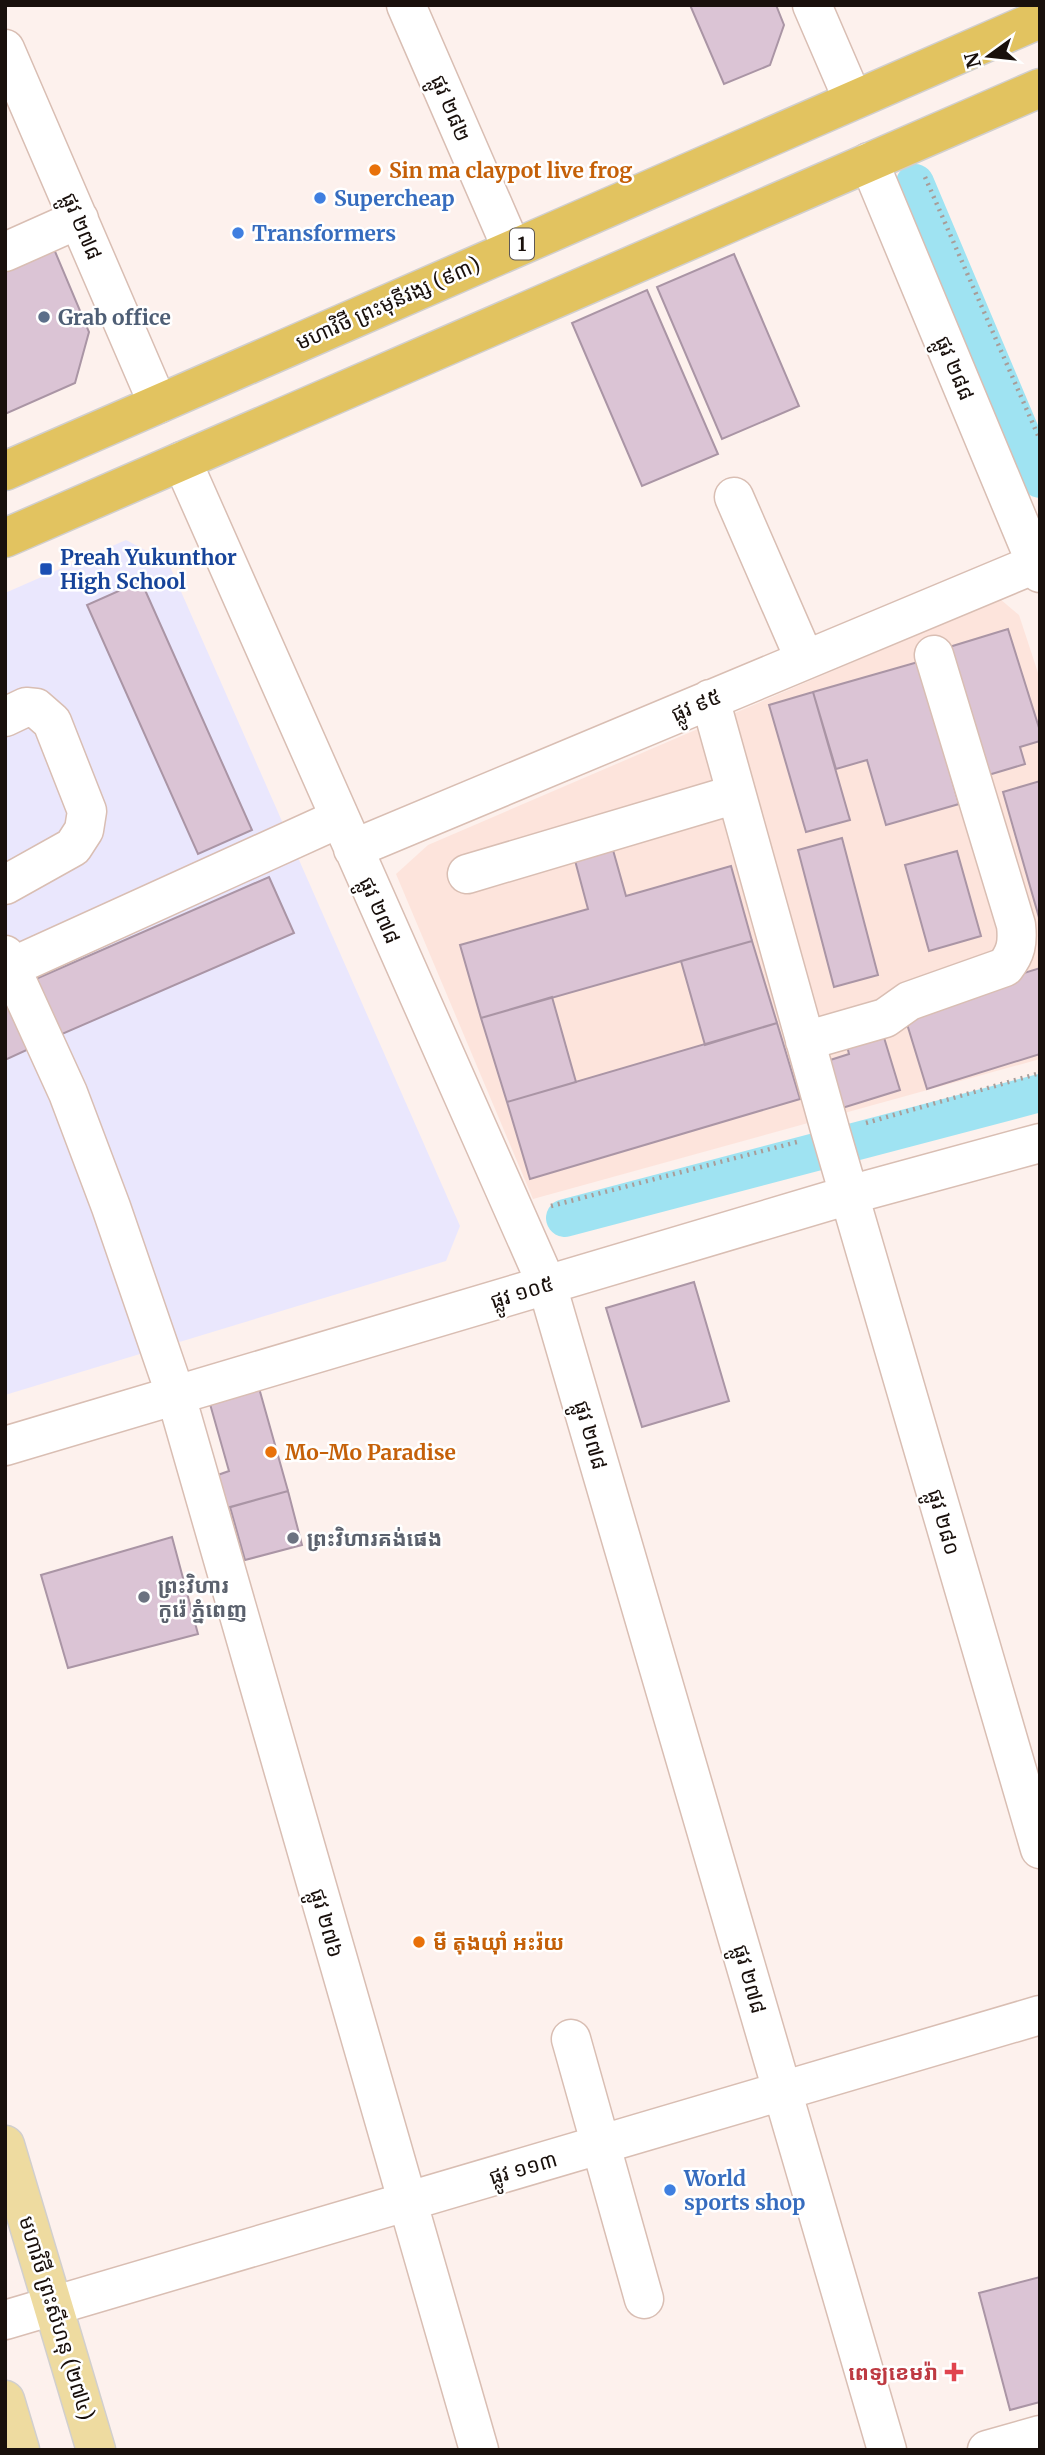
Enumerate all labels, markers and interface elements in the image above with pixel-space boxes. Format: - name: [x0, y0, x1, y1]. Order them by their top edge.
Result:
- north arrow: [954, 21, 1024, 91]
- text: N: [959, 50, 986, 71]
- street label: ផ្លូវ ២៨២: [419, 70, 477, 148]
- place label: Sin ma claypot live frog: [389, 157, 632, 184]
- marker: Sin ma claypot live frog: [367, 162, 383, 178]
- place label: Supercheap: [334, 185, 455, 212]
- street label: ផ្លូវ ២៧៨: [50, 188, 108, 266]
- marker: Supercheap: [312, 190, 328, 206]
- place label: Transformers: [252, 220, 396, 247]
- marker: Transformers: [230, 225, 246, 241]
- road number: 1: [510, 228, 534, 260]
- street label: មហាវិថី ព្រះមុនីវង្ស (៩៣): [292, 250, 485, 356]
- place label: Grab office: [58, 304, 171, 331]
- marker: Grab office: [36, 309, 52, 325]
- street label: ផ្លូវ ២៨៨: [924, 332, 981, 407]
- place label: Preah Yukunthor High School: [60, 544, 237, 595]
- marker: Preah Yukunthor High School: [38, 561, 54, 577]
- street label: ផ្លូវ ៩៥: [667, 682, 728, 733]
- street label: ផ្លូវ ២៧៨: [348, 872, 407, 950]
- street label: ផ្លូវ ១០៥: [487, 1270, 559, 1320]
- street label: ផ្លូវ ២៧៨: [562, 1397, 614, 1474]
- place label: Mo-Mo Paradise: [285, 1439, 456, 1466]
- marker: Mo-Mo Paradise: [263, 1444, 279, 1460]
- street label: ផ្លូវ ២៨០: [916, 1486, 966, 1560]
- place label: ព្រះវិហារគង់ផេង: [307, 1525, 442, 1552]
- marker: ព្រះវិហារគង់ផេង: [285, 1530, 301, 1546]
- place label: ព្រះវិហារ កូរ៉េ ភ្នំពេញ: [158, 1572, 247, 1623]
- marker: ព្រះវិហារ កូរ៉េ ភ្នំពេញ: [136, 1589, 152, 1605]
- street label: ផ្លូវ ២៧៦: [298, 1885, 350, 1962]
- place label: មី តុងយ៉ាំ អះរ៉យ: [433, 1929, 564, 1956]
- marker: មី តុងយ៉ាំ អះរ៉យ: [411, 1934, 427, 1950]
- street label: ផ្លូវ ២៧៨: [721, 1941, 773, 2018]
- street label: ផ្លូវ ១១៣: [486, 2145, 562, 2197]
- place label: World sports shop: [683, 2165, 805, 2216]
- marker: World sports shop: [662, 2182, 678, 2198]
- street label: មហាវិថី ព្រះសីហនុ (២៧៤): [13, 2213, 101, 2424]
- place label: ពេទ្យខេមរ៉ា: [848, 2359, 938, 2386]
- marker: ពេទ្យខេមរ៉ា: [944, 2362, 964, 2382]

